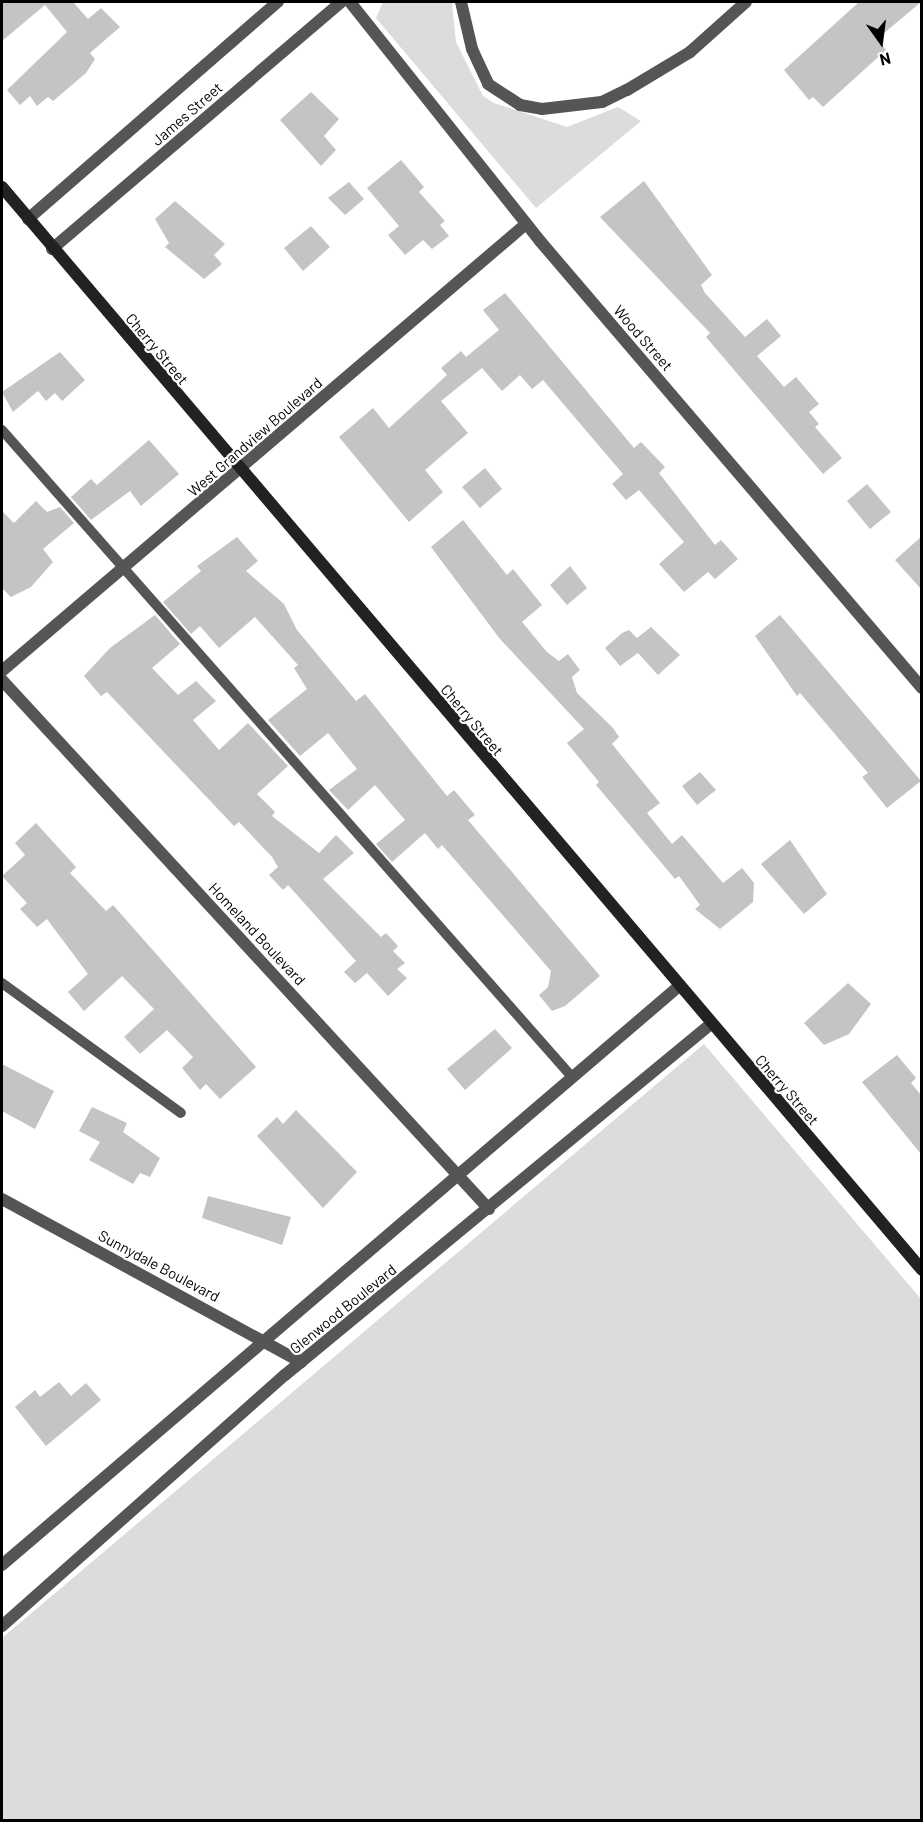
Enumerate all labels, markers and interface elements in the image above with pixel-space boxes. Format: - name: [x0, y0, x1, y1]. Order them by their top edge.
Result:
- north arrow: [851, 12, 911, 72]
- text: N: [878, 49, 893, 70]
- street label: James Street: [148, 78, 226, 150]
- street label: Wood Street: [610, 302, 676, 374]
- street label: Cherry Street: [122, 310, 192, 388]
- street label: West Grandview Boulevard: [184, 374, 326, 500]
- street label: Cherry Street: [437, 681, 507, 759]
- street label: Homeland Boulevard: [205, 879, 309, 989]
- street label: Cherry Street: [752, 1051, 822, 1129]
- street label: Sunnydale Boulevard: [95, 1226, 223, 1306]
- street label: Glenwood Boulevard: [286, 1261, 400, 1357]

